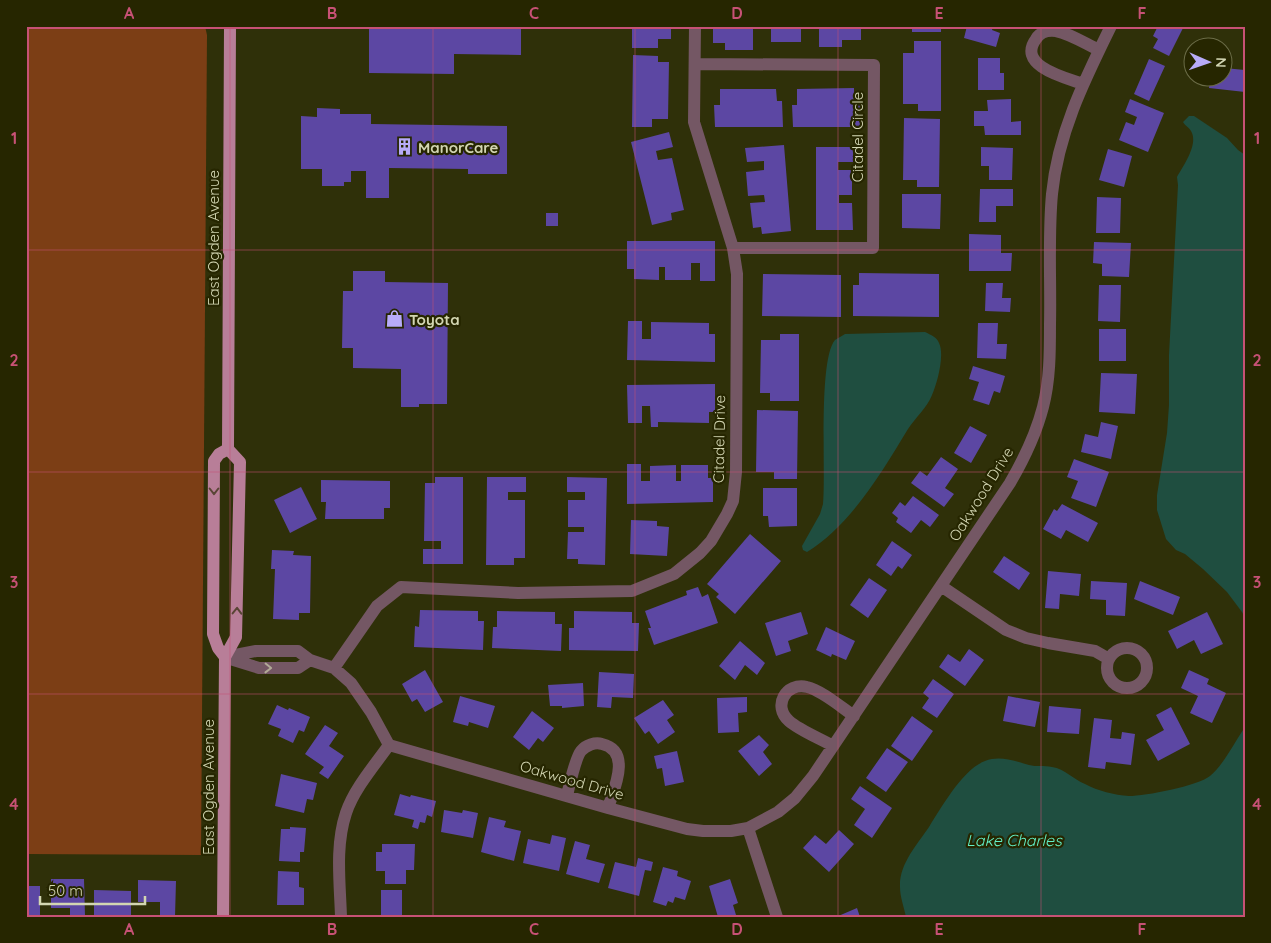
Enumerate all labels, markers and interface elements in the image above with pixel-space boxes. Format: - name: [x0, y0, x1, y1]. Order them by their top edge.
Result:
- text: A: [124, 3, 135, 23]
- text: B: [327, 3, 337, 23]
- text: C: [529, 3, 539, 23]
- text: D: [731, 3, 743, 23]
- text: E: [934, 3, 944, 23]
- text: F: [1138, 3, 1147, 23]
- north arrow: [1184, 38, 1234, 88]
- text: N: [1212, 57, 1230, 68]
- street label: Citadel Circle: [848, 92, 867, 182]
- text: 1: [11, 128, 17, 148]
- text: 1: [1254, 128, 1260, 148]
- building icon: ManorCare: [394, 137, 414, 157]
- place label: ManorCare: [418, 138, 499, 157]
- street label: East Ogden Avenue: [204, 170, 223, 306]
- shop icon: Toyota: [385, 309, 405, 329]
- place label: Toyota: [409, 310, 460, 329]
- text: 2: [9, 350, 19, 370]
- text: 2: [1252, 350, 1262, 370]
- street label: Citadel Drive: [709, 395, 729, 483]
- street label: Oakwood Drive: [945, 443, 1017, 545]
- one-way arrow: [209, 488, 219, 495]
- text: 3: [10, 572, 18, 592]
- text: 3: [1253, 572, 1261, 592]
- one-way arrow: [232, 607, 242, 615]
- one-way arrow: [265, 663, 273, 673]
- street label: East Ogden Avenue: [199, 719, 218, 855]
- street label: Oakwood Drive: [518, 756, 626, 804]
- text: 4: [9, 794, 19, 814]
- text: 4: [1252, 794, 1262, 814]
- water label: Lake Charles: [966, 830, 1063, 850]
- scale bar: [40, 873, 145, 905]
- text: 50 m: [48, 881, 83, 900]
- text: A: [124, 919, 135, 939]
- text: B: [327, 919, 337, 939]
- text: C: [529, 919, 539, 939]
- text: D: [731, 919, 743, 939]
- text: E: [934, 919, 944, 939]
- text: F: [1138, 919, 1147, 939]

